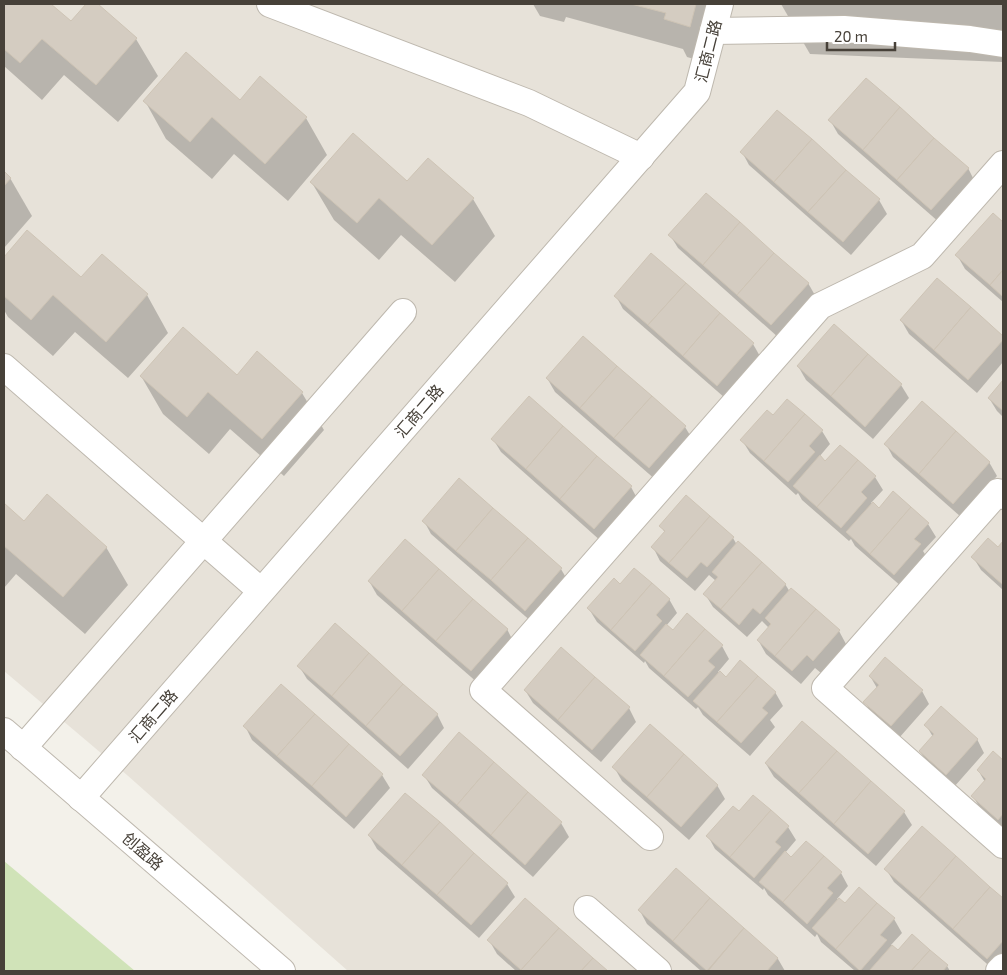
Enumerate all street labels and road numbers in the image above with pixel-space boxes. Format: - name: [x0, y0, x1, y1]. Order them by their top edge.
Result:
- street label: 汇商二路: [691, 18, 724, 84]
- street label: 汇商二路: [390, 380, 447, 441]
- street label: 汇商二路: [124, 685, 181, 746]
- street label: 创盈路: [119, 828, 168, 874]

